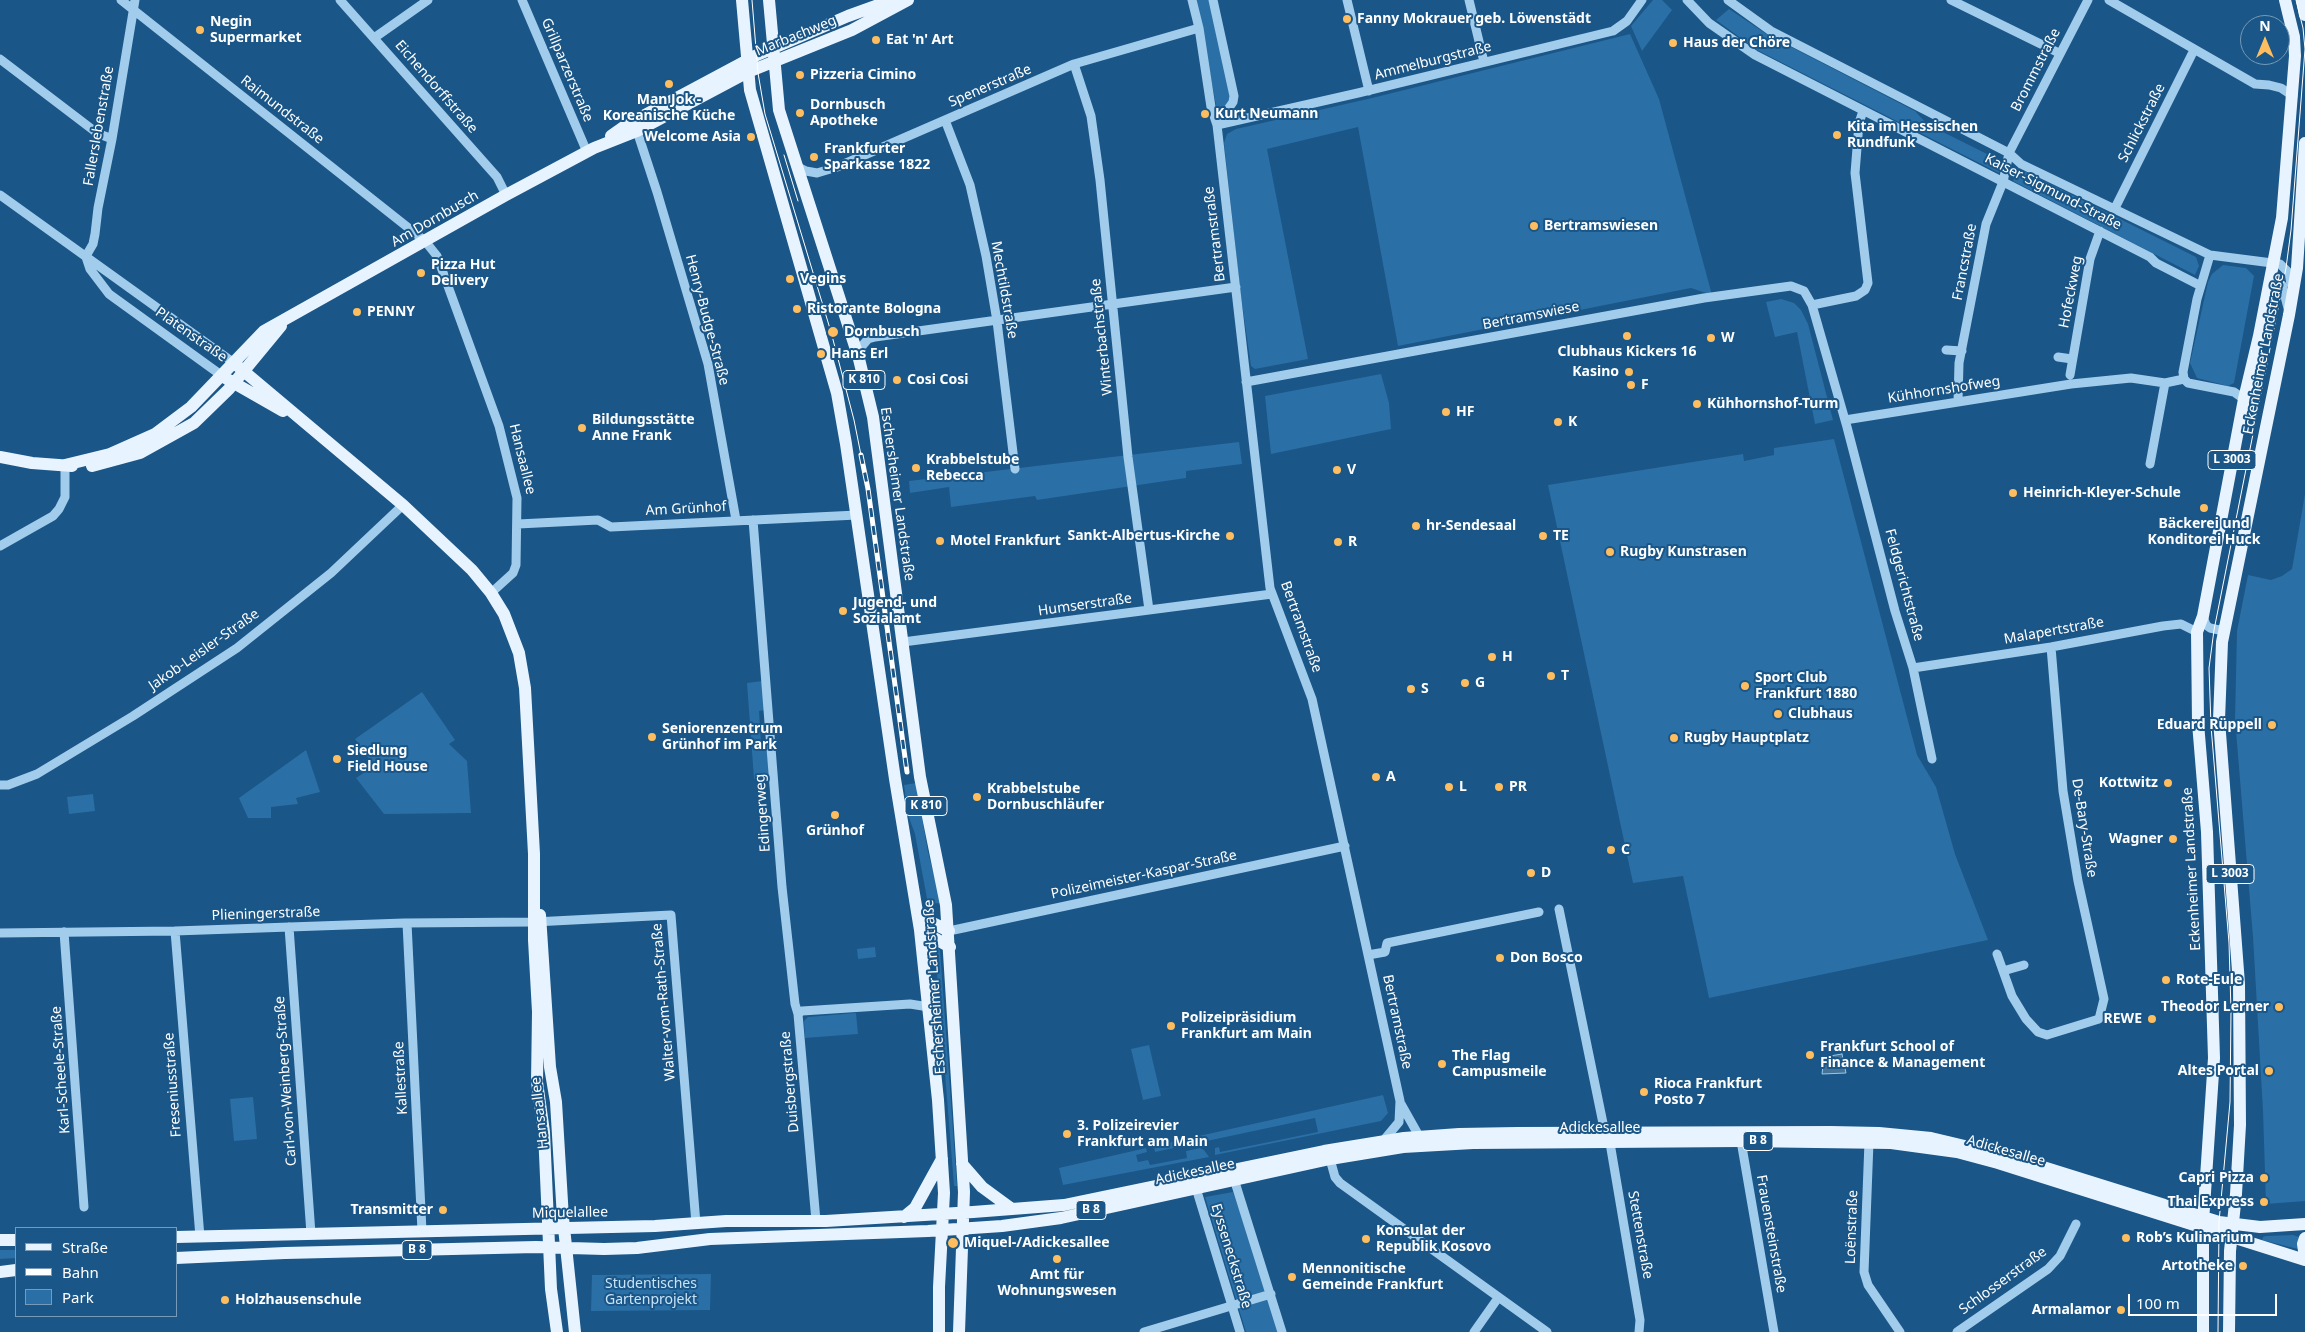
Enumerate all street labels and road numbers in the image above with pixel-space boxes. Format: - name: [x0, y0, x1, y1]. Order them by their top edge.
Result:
- street label: Marbachweg: [753, 12, 839, 60]
- street label: Grillparzerstraße: [538, 16, 596, 124]
- street label: Brommstraße: [2008, 26, 2064, 114]
- street label: Eichendorffstraße: [391, 37, 481, 137]
- street label: Ammelburgstraße: [1373, 38, 1493, 84]
- street label: Spenerstraße: [946, 61, 1034, 111]
- street label: Fallerslebenstraße: [80, 65, 118, 187]
- street label: Raimundstraße: [237, 72, 327, 148]
- street label: Schlickstraße: [2115, 81, 2169, 165]
- street label: Kaiser-Sigmund-Straße: [1982, 150, 2124, 234]
- street label: Bertramstraße: [1201, 185, 1229, 283]
- street label: Am Dornbusch: [388, 187, 482, 251]
- street label: Francstraße: [1949, 222, 1981, 302]
- street label: Mechtildstraße: [987, 240, 1021, 340]
- street label: Henry-Budge-Straße: [681, 253, 733, 387]
- street label: Hofeckweg: [2056, 254, 2086, 330]
- street label: Eckenheimer Landstraße: [2240, 272, 2288, 436]
- street label: Winterbachstraße: [1087, 278, 1117, 396]
- street label: Bertramswiese: [1481, 298, 1581, 334]
- street label: Platenstraße: [152, 304, 230, 366]
- road number: K 810: [843, 370, 885, 390]
- street label: Kühhornshofweg: [1887, 373, 2001, 407]
- street label: Eschersheimer Landstraße: [876, 406, 918, 582]
- street label: Hansaallee: [505, 422, 539, 496]
- road number: L 3003: [2208, 450, 2256, 470]
- street label: Am Grünhof: [645, 498, 727, 520]
- street label: Feldgerichtstraße: [1881, 527, 1927, 643]
- street label: Bertramstraße: [1277, 579, 1325, 675]
- street label: Humserstraße: [1037, 590, 1133, 620]
- street label: Jakob-Leisler-Straße: [146, 606, 262, 694]
- street label: Malapertstraße: [2003, 614, 2105, 648]
- street label: Edingerweg: [752, 773, 774, 853]
- street label: De-Bary-Straße: [2068, 777, 2100, 879]
- street label: Eckenheimer Landstraße: [2179, 787, 2205, 951]
- road number: K 810: [905, 796, 947, 816]
- street label: Polizeimeister-Kaspar-Straße: [1050, 847, 1238, 903]
- road number: L 3003: [2206, 864, 2254, 884]
- street label: Eschersheimer Landstraße: [921, 899, 949, 1075]
- street label: Plieningerstraße: [211, 904, 321, 924]
- street label: Walter-vom-Rath-Straße: [649, 922, 679, 1082]
- street label: Bertramstraße: [1379, 973, 1415, 1071]
- street label: Carl-von-Weinberg-Straße: [272, 995, 300, 1167]
- street label: Karl-Scheele-Straße: [48, 1006, 74, 1134]
- street label: Duisbergstraße: [777, 1031, 803, 1133]
- street label: Freseniusstraße: [161, 1032, 185, 1138]
- street label: Kallestraße: [391, 1041, 411, 1115]
- street label: Hansaallee: [528, 1076, 552, 1150]
- street label: Adickesallee: [1560, 1120, 1640, 1136]
- road number: B 8: [1743, 1132, 1773, 1150]
- street label: Adickesallee: [1965, 1132, 2047, 1170]
- street label: Adickesallee: [1154, 1155, 1236, 1189]
- street label: Frauensteinstraße: [1752, 1174, 1790, 1294]
- street label: Stettenstraße: [1624, 1190, 1656, 1280]
- street label: Loënstraße: [1842, 1190, 1862, 1264]
- road number: B 8: [1076, 1200, 1106, 1220]
- street label: Eysseneckstraße: [1207, 1202, 1255, 1310]
- street label: Miquelallee: [532, 1204, 608, 1222]
- road number: B 8: [402, 1240, 432, 1260]
- street label: Schlosserstraße: [1956, 1244, 2050, 1318]

